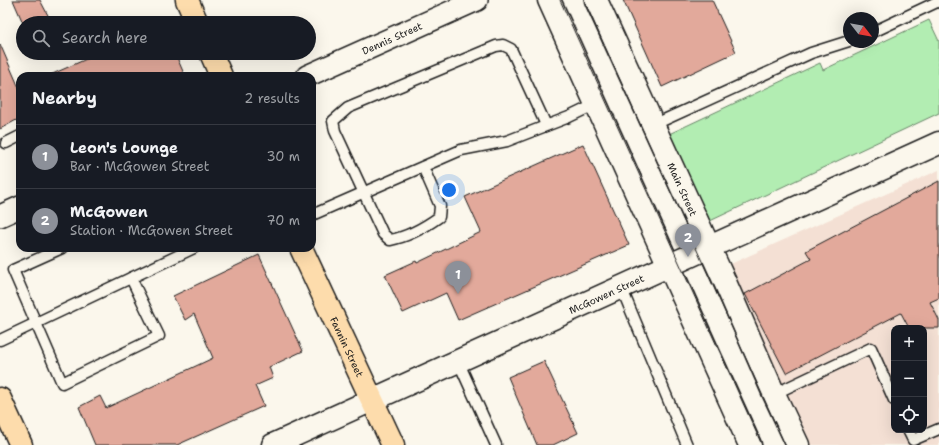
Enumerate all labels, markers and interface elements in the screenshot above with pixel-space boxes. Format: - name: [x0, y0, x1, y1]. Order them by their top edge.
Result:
- north arrow: [843, 12, 879, 48]
- search box: [16, 16, 316, 60]
- street label: Dennis Street: [360, 19, 424, 57]
- icon: search: [30, 27, 52, 49]
- text: Search here: [62, 28, 148, 48]
- text: Nearby: [32, 87, 97, 109]
- text: 2 results: [244, 90, 300, 107]
- text: Leon's Lounge: [70, 138, 178, 158]
- text: 1: [42, 148, 48, 165]
- text: 30 m: [266, 148, 300, 165]
- text: Bar · McGowen Street: [70, 158, 209, 175]
- street label: Main Street: [665, 160, 700, 218]
- your location: [439, 180, 459, 200]
- text: McGowen: [70, 202, 148, 222]
- text: 2: [40, 212, 50, 229]
- text: 70 m: [266, 212, 300, 229]
- text: Station · McGowen Street: [70, 222, 233, 239]
- pin: 2: [675, 224, 701, 257]
- pin: 1: [445, 261, 471, 294]
- street label: McGowen Street: [567, 271, 646, 317]
- street label: Fannin Street: [327, 314, 367, 379]
- map controls: [891, 325, 927, 433]
- button: +: [891, 325, 927, 361]
- button: −: [891, 361, 927, 397]
- button: locate: [891, 397, 927, 433]

